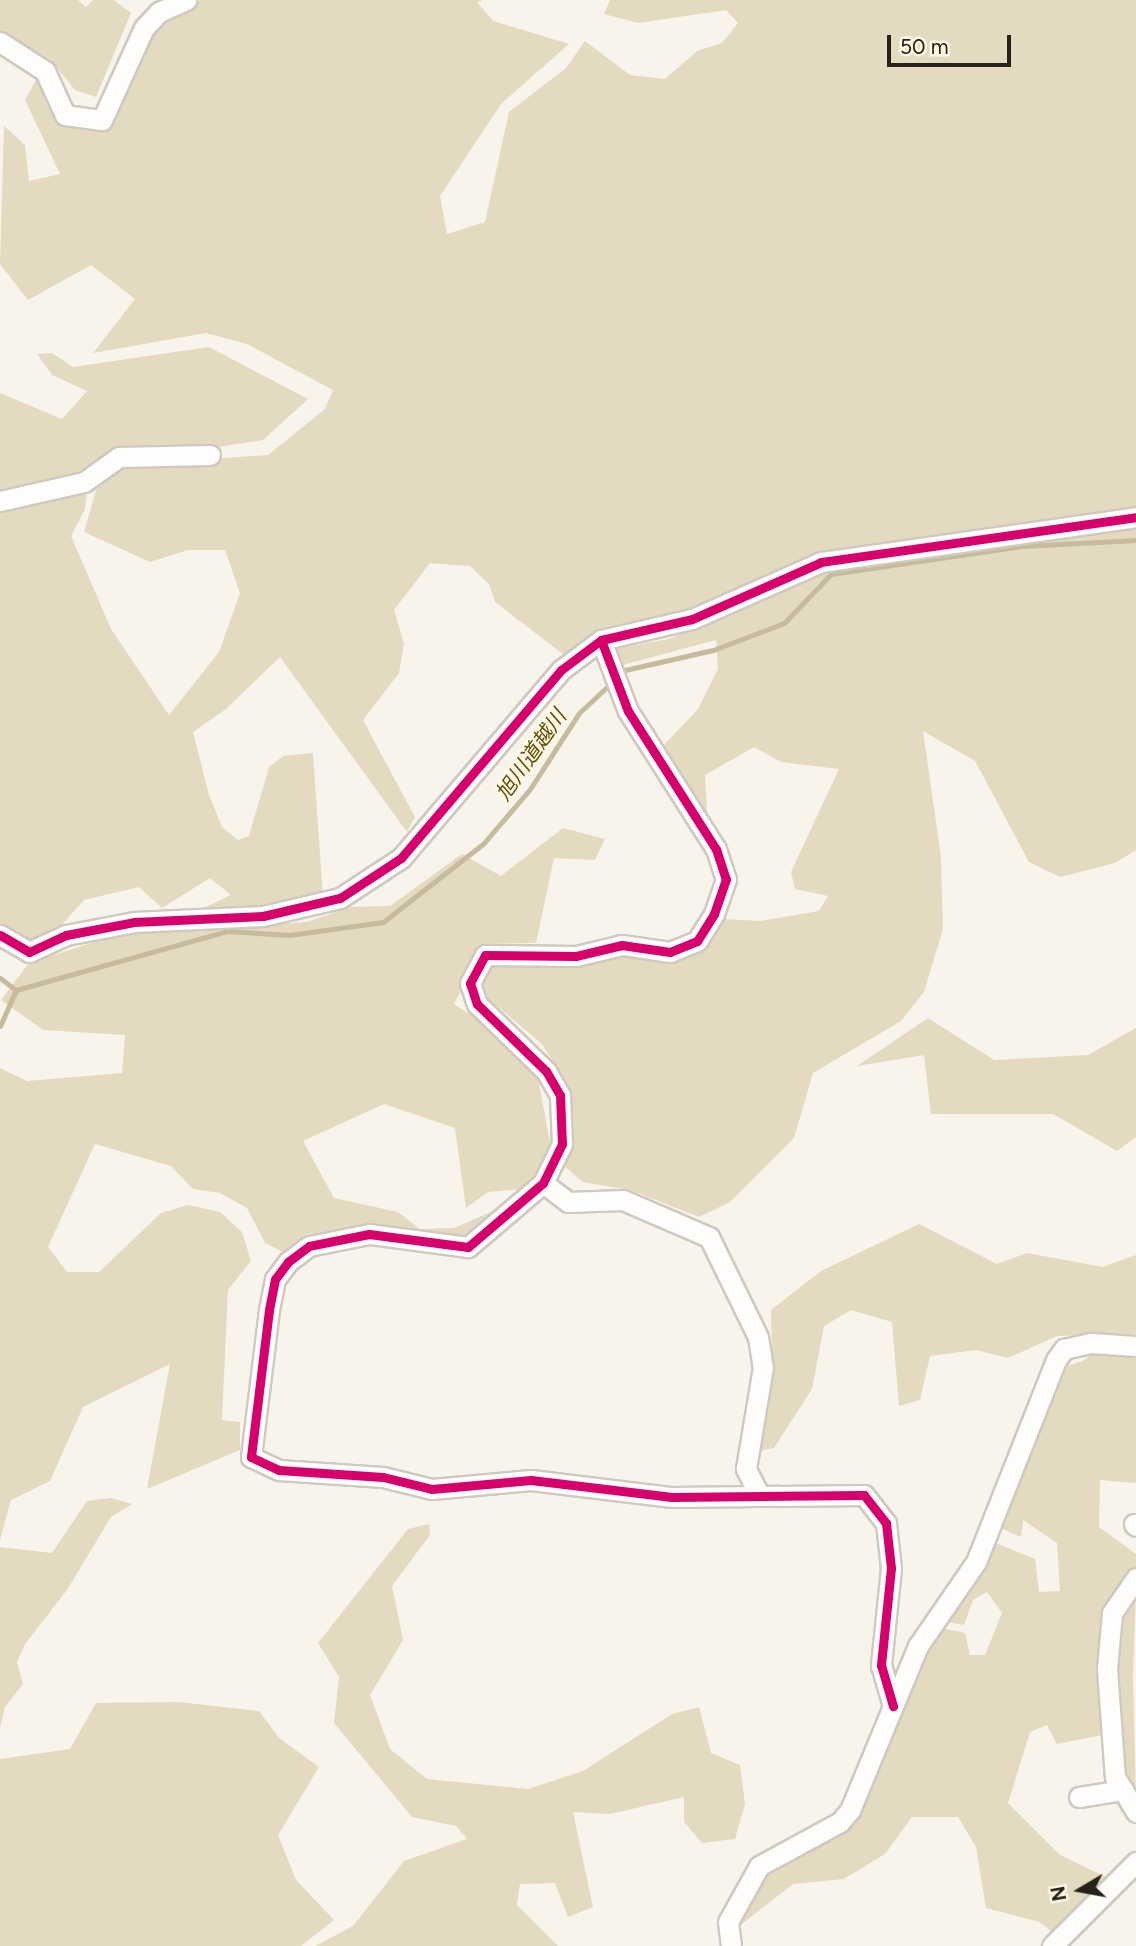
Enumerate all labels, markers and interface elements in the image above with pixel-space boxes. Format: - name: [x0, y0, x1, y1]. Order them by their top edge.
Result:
- scale bar: [891, 21, 1015, 65]
- text: 50 m: [900, 34, 949, 59]
- water label: 旭川道越川: [491, 705, 571, 805]
- north arrow: [1045, 1855, 1115, 1925]
- text: N: [1046, 1885, 1071, 1903]

